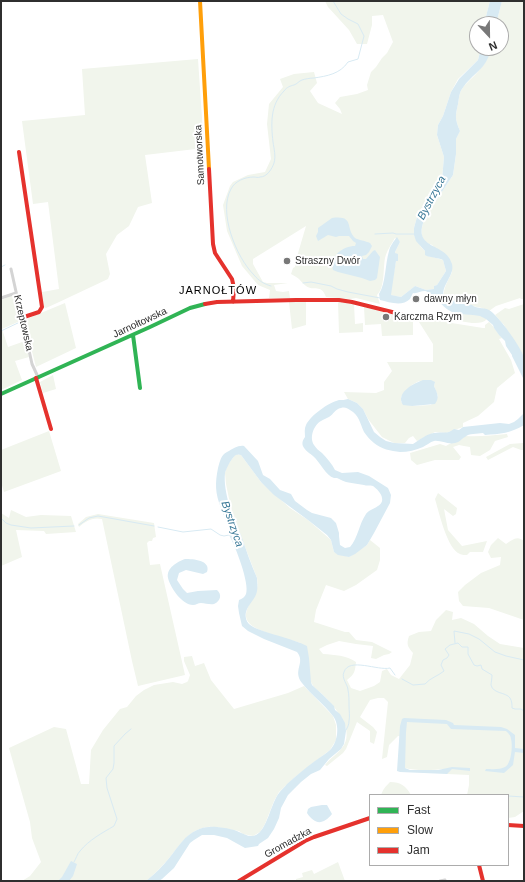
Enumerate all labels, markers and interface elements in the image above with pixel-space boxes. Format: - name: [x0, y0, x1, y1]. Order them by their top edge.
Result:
- north arrow: [469, 16, 509, 56]
- text: N: [487, 39, 499, 53]
- street label: Samotworska: [192, 124, 208, 186]
- water label: Bystrzyca: [415, 174, 449, 222]
- place label: Straszny Dwór: [295, 255, 360, 267]
- marker: Straszny Dwór: [282, 256, 292, 266]
- district label: JARNOŁTÓW: [179, 284, 257, 298]
- place label: dawny młyn: [424, 293, 477, 305]
- street label: Krzeptowska: [11, 294, 35, 352]
- marker: dawny młyn: [411, 294, 421, 304]
- street label: Jarnołtowska: [111, 305, 169, 341]
- place label: Karczma Rzym: [394, 311, 462, 323]
- marker: Karczma Rzym: [381, 312, 391, 322]
- water label: Bystrzyca: [218, 499, 246, 549]
- legend: [369, 794, 509, 866]
- text: Fast: [407, 803, 430, 817]
- text: Slow: [407, 823, 433, 837]
- street label: Gromadzka: [262, 825, 314, 861]
- text: Jam: [407, 843, 430, 857]

